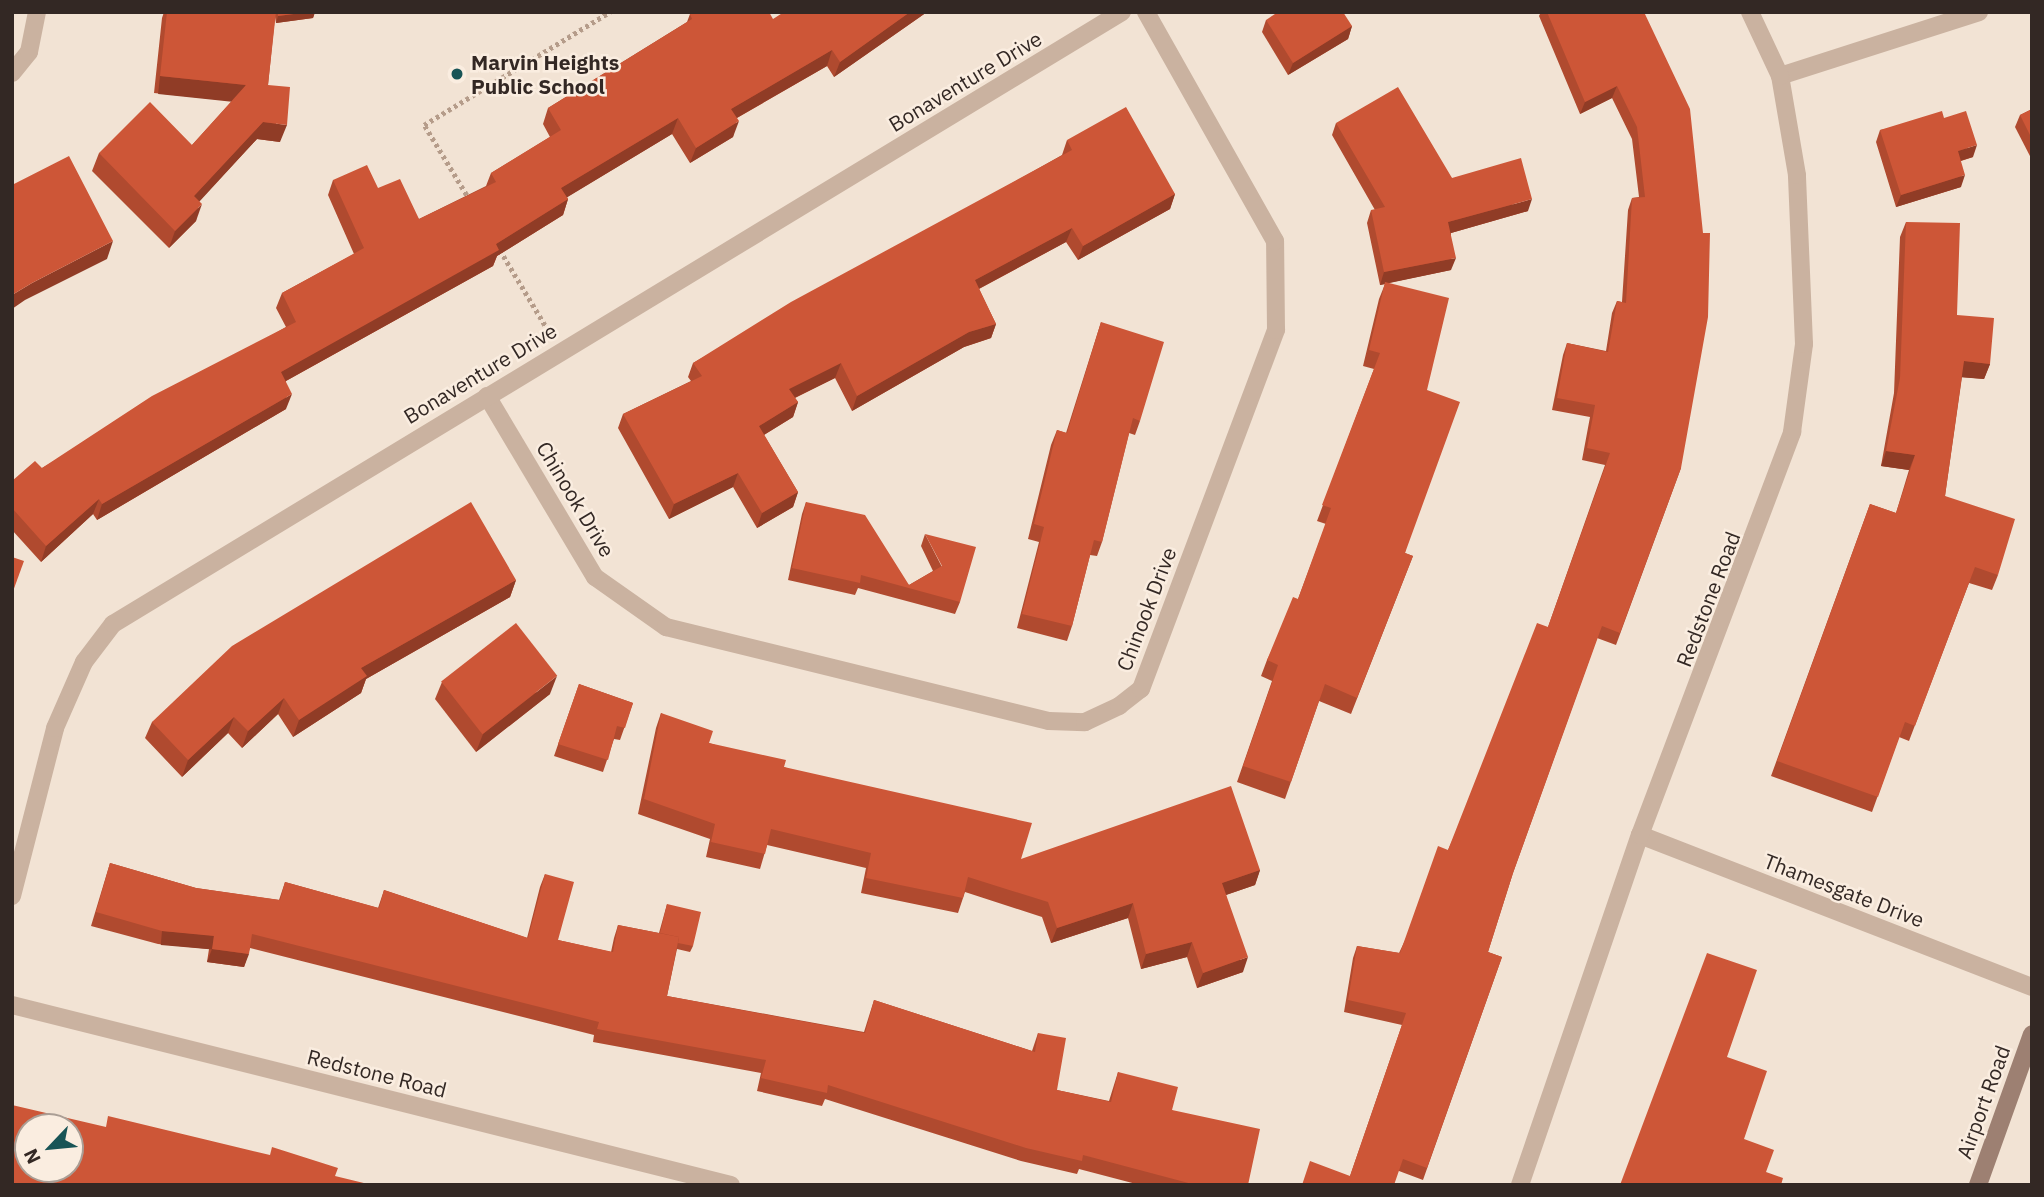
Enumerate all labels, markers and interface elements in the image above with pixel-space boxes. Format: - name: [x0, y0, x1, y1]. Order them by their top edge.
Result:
- street label: Bonaventure Drive: [884, 25, 1046, 137]
- place label: Marvin Heights Public School: [471, 49, 619, 99]
- marker: Marvin Heights Public School: [449, 66, 465, 82]
- street label: Bonaventure Drive: [399, 317, 561, 429]
- street label: Chinook Drive: [532, 437, 620, 561]
- street label: Redstone Road: [1671, 528, 1745, 670]
- street label: Chinook Drive: [1111, 544, 1181, 674]
- street label: Thamesgate Drive: [1760, 848, 1928, 932]
- street label: Airport Road: [1951, 1042, 2015, 1162]
- street label: Redstone Road: [305, 1044, 449, 1102]
- north arrow: [14, 1113, 84, 1183]
- text: N: [18, 1145, 46, 1168]

